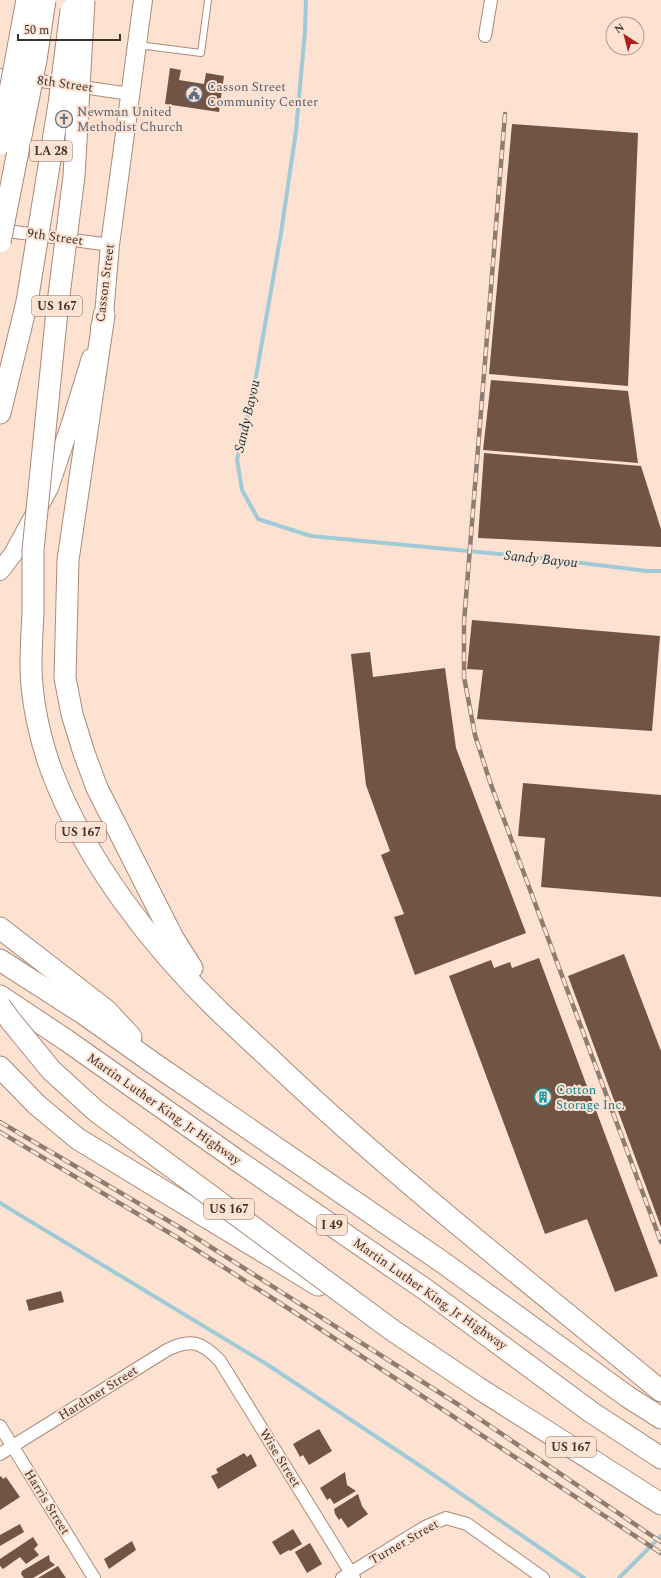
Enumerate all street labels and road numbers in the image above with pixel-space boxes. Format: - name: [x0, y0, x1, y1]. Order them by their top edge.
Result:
- street label: 8th Street: [36, 70, 95, 98]
- road number: LA 28: [30, 141, 72, 161]
- street label: 9th Street: [26, 223, 85, 251]
- street label: Casson Street: [90, 242, 120, 323]
- road number: US 167: [32, 296, 82, 316]
- road number: US 167: [56, 822, 106, 842]
- street label: Martin Luther King, Jr Highway: [83, 1048, 246, 1171]
- road number: US 167: [204, 1199, 254, 1219]
- road number: I 49: [317, 1215, 347, 1235]
- street label: Martin Luther King, Jr Highway: [349, 1233, 512, 1356]
- street label: Hardtner Street: [54, 1360, 142, 1425]
- street label: Wise Street: [254, 1425, 306, 1492]
- road number: US 167: [546, 1437, 596, 1457]
- street label: Harris Street: [19, 1465, 75, 1539]
- street label: Turner Street: [365, 1514, 443, 1570]

